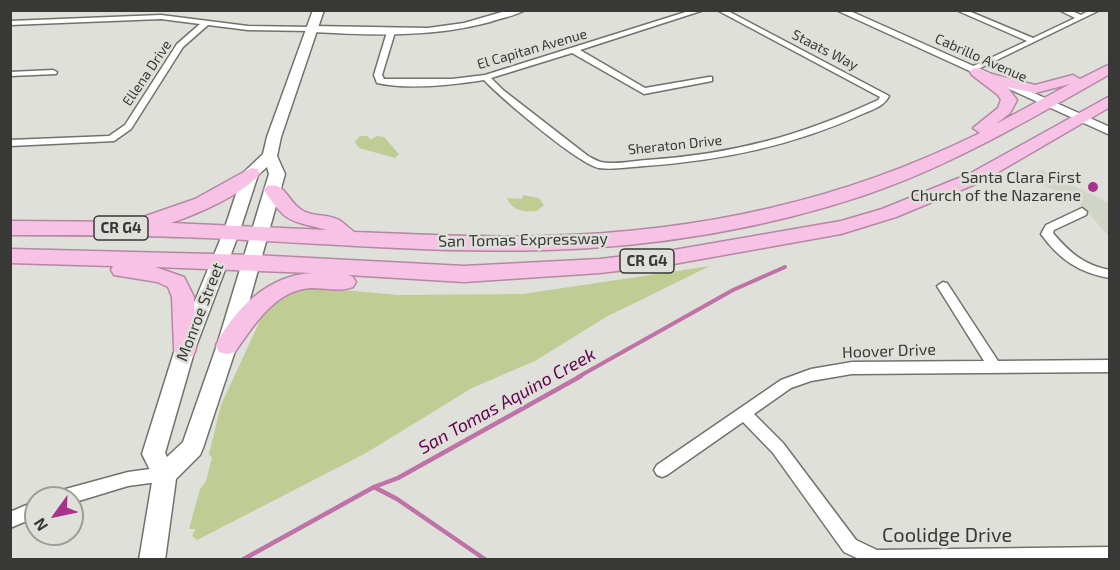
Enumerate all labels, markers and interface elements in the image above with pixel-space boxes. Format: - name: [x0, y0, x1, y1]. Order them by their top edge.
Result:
- street label: El Capitan Avenue: [475, 25, 589, 73]
- street label: Staats Way: [789, 26, 861, 74]
- street label: Cabrillo Avenue: [932, 30, 1030, 86]
- street label: Ellena Drive: [119, 37, 175, 109]
- street label: Sheraton Drive: [627, 132, 723, 158]
- place label: Santa Clara First Church of the Nazarene: [911, 168, 1081, 206]
- marker: Santa Clara First Church of the Nazarene: [1086, 180, 1100, 194]
- road number: CR G4: [94, 216, 148, 240]
- street label: San Tomas Expressway: [438, 229, 608, 251]
- road number: CR G4: [620, 249, 674, 273]
- street label: Monroe Street: [172, 260, 228, 364]
- street label: Hoover Drive: [842, 340, 936, 362]
- water label: San Tomas Aquino Creek: [415, 343, 599, 459]
- north arrow: [24, 486, 84, 546]
- text: N: [29, 515, 51, 535]
- street label: Coolidge Drive: [882, 523, 1012, 547]

